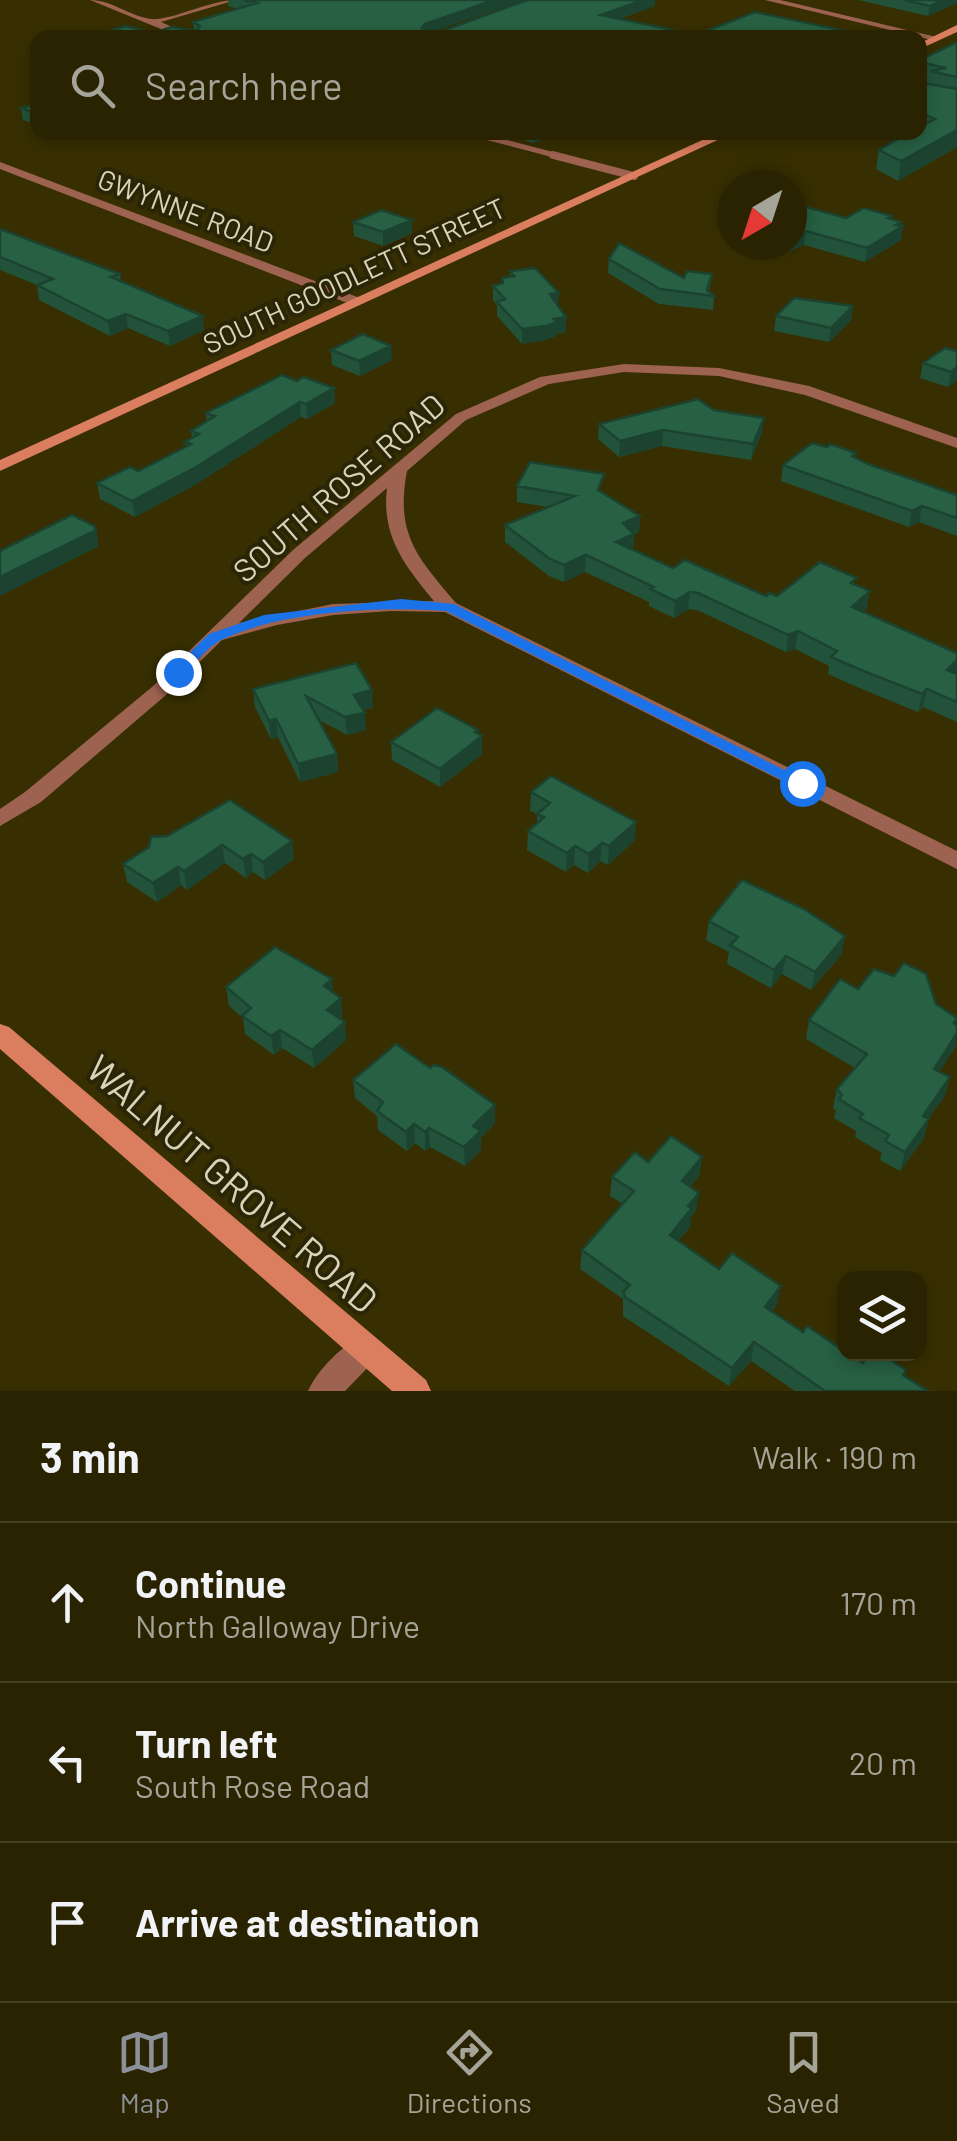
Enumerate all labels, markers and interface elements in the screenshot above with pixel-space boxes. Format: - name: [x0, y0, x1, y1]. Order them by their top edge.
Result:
- search box: [30, 30, 927, 140]
- icon: search: [65, 58, 120, 113]
- text: Search here: [145, 62, 343, 108]
- street label: GWYNNE ROAD: [93, 161, 279, 259]
- north arrow: [717, 170, 807, 260]
- street label: SOUTH GOODLETT STREET: [197, 190, 511, 360]
- street label: SOUTH ROSE ROAD: [225, 385, 451, 589]
- route end: [156, 650, 202, 696]
- route start: [780, 761, 826, 807]
- street label: WALNUT GROVE ROAD: [78, 1044, 388, 1322]
- map controls: [837, 1271, 927, 1361]
- button: layers: [837, 1271, 927, 1361]
- text: 3 min: [40, 1431, 140, 1481]
- text: Walk · 190 m: [752, 1437, 917, 1475]
- text: Continue: [135, 1560, 286, 1606]
- icon: ahead: [40, 1575, 95, 1630]
- text: 170 m: [840, 1583, 917, 1621]
- text: North Galloway Drive: [135, 1606, 420, 1644]
- text: Turn left: [135, 1720, 278, 1766]
- icon: left: [40, 1735, 95, 1790]
- text: 20 m: [849, 1743, 917, 1781]
- text: South Rose Road: [135, 1766, 370, 1804]
- icon: arrive: [40, 1895, 95, 1950]
- text: Arrive at destination: [135, 1899, 480, 1945]
- tab: Map: [117, 2025, 172, 2119]
- tab: Directions: [407, 2025, 532, 2119]
- tab: Saved: [766, 2025, 840, 2119]

